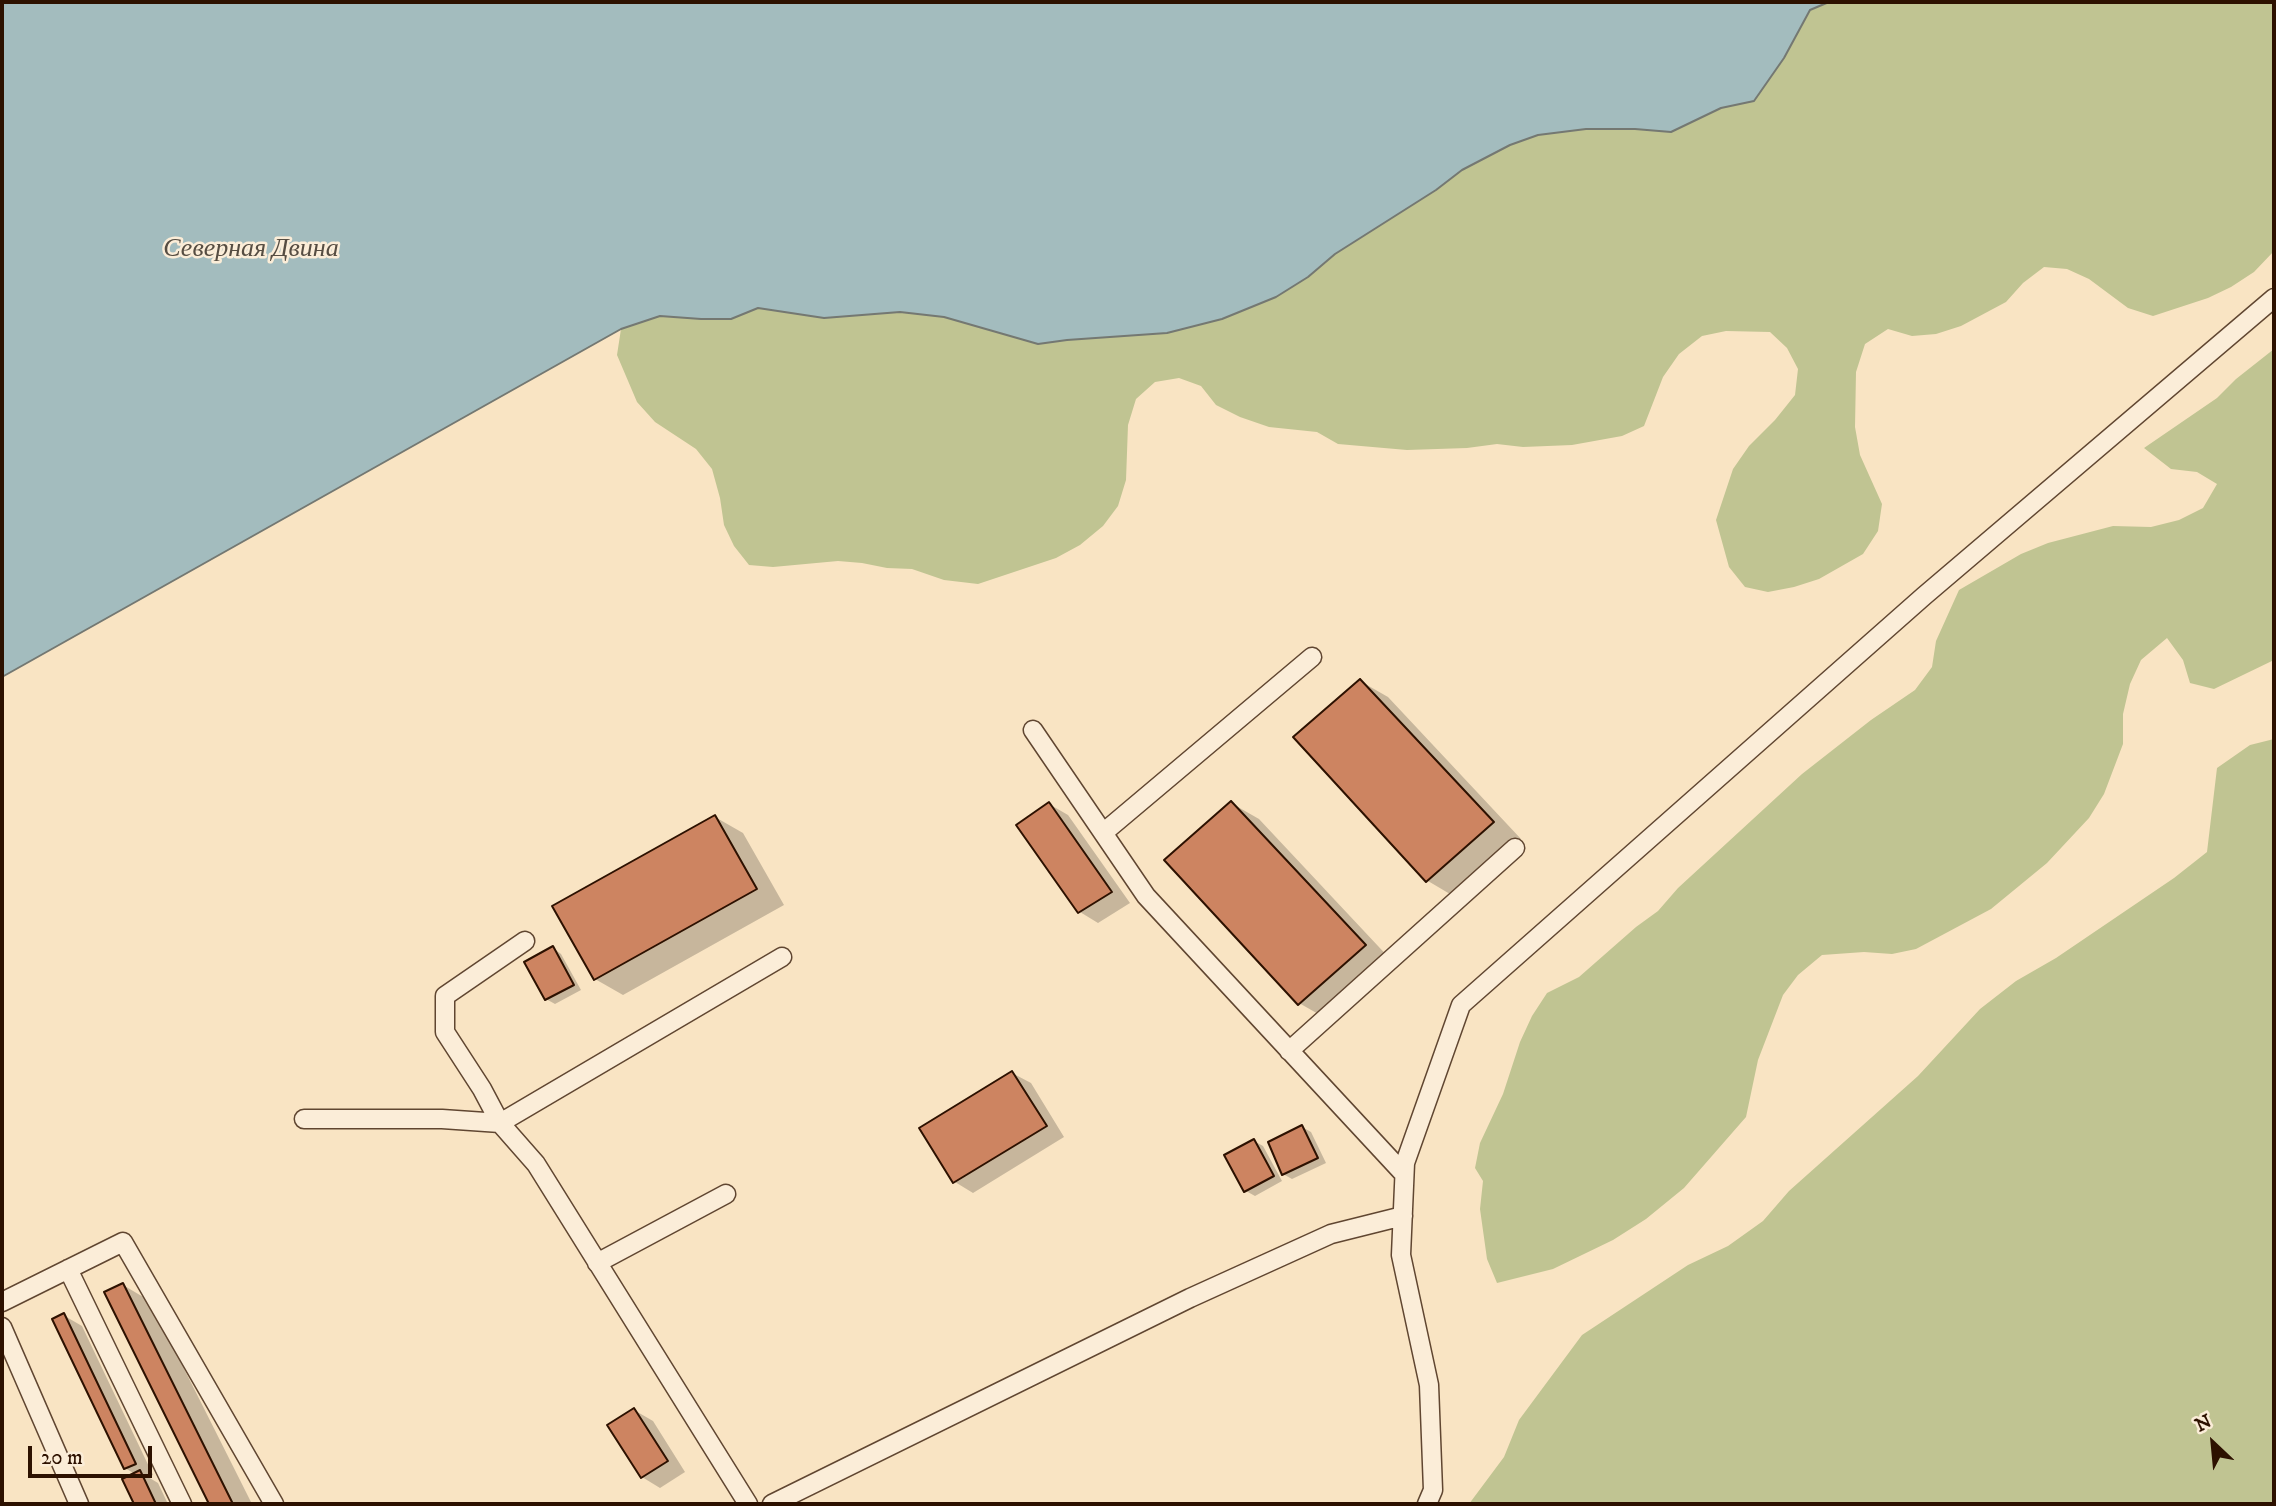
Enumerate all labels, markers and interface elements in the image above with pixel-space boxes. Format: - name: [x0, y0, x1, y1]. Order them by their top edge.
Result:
- water label: Северная Двина: [163, 235, 339, 267]
- north arrow: [2178, 1408, 2248, 1478]
- text: N: [2192, 1410, 2216, 1437]
- scale bar: [32, 1432, 156, 1476]
- text: 20 m: [41, 1445, 83, 1471]

